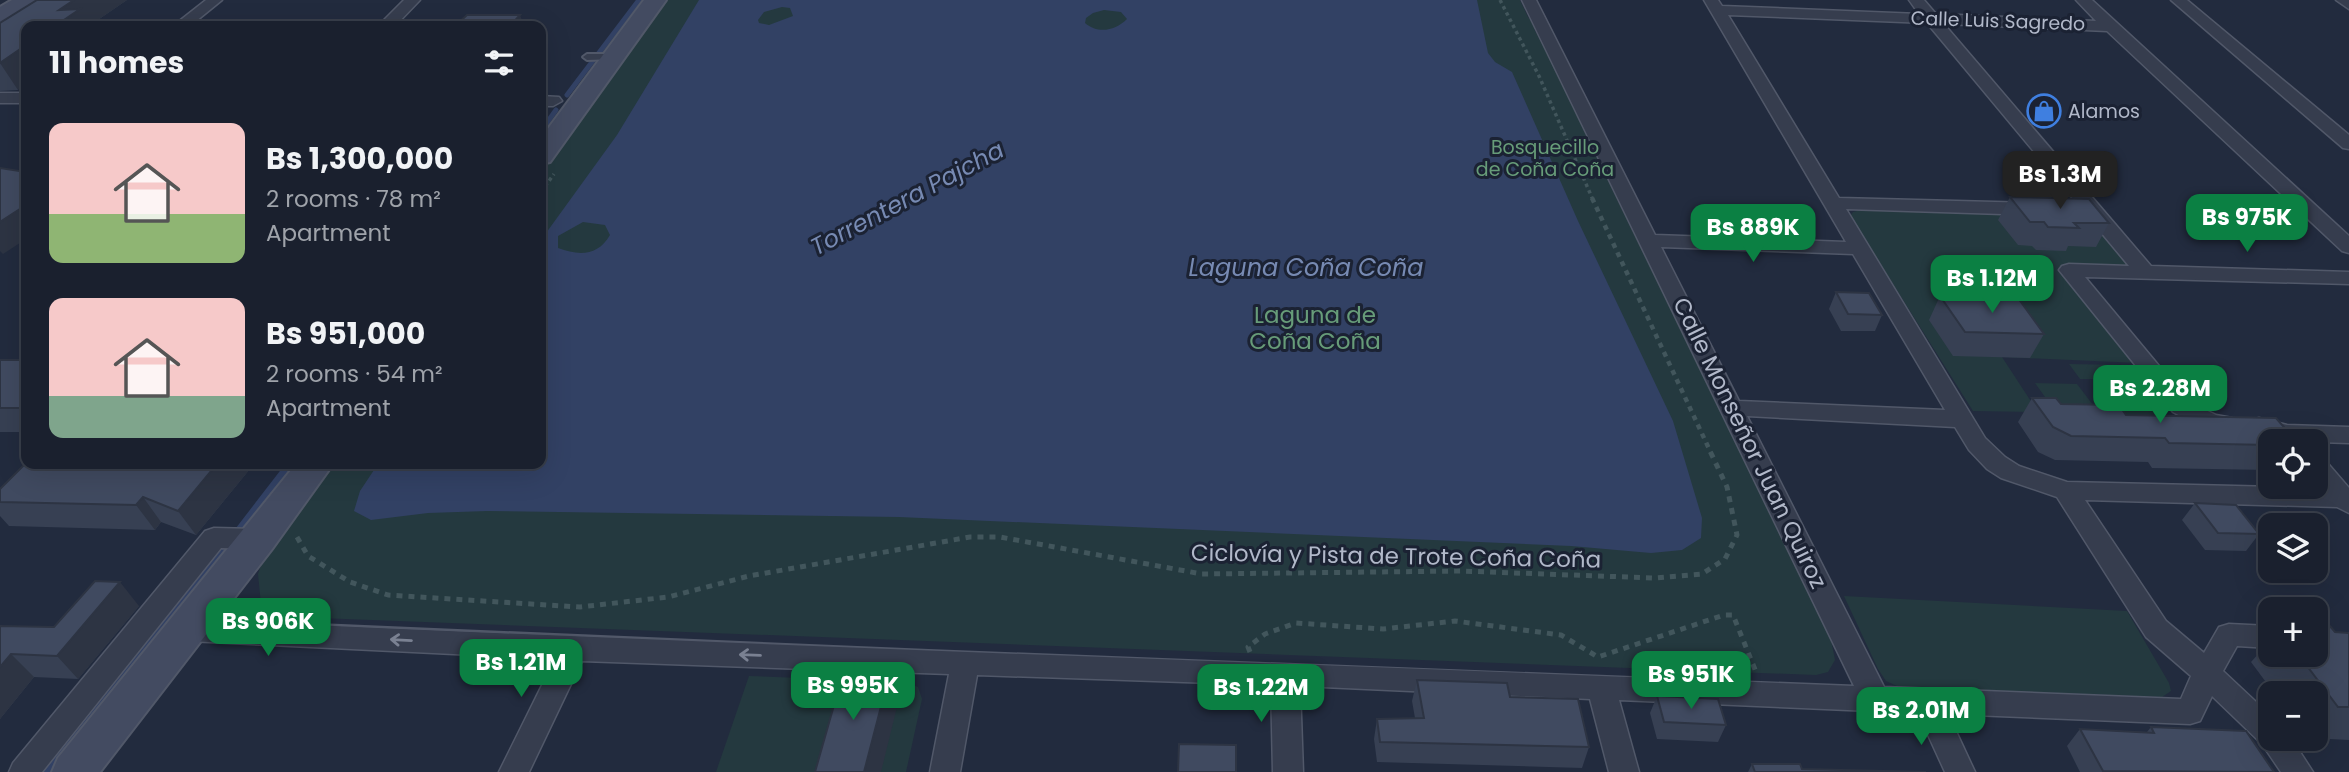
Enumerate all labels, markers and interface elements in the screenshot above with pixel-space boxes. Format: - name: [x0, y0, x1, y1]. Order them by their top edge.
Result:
- street label: Calle Luis Sagredo: [1910, 4, 2086, 38]
- text: 11 homes: [49, 41, 184, 84]
- icon: filters: [480, 44, 518, 82]
- shop icon: Alamos: [2025, 92, 2063, 130]
- place label: Alamos: [2068, 98, 2140, 125]
- water label: Torrentera Pajcha: [804, 133, 1010, 263]
- park label: Bosquecillo de Coña Coña: [1476, 134, 1614, 183]
- text: Bs 1,300,000: [266, 137, 453, 180]
- icon: home: [105, 151, 189, 235]
- pin: Bs 1.3M: [1995, 152, 2125, 211]
- text: Bs 1.3M: [2018, 158, 2102, 190]
- text: 2 rooms · 78 m²: [266, 183, 441, 215]
- pin: Bs 975K: [2182, 194, 2312, 254]
- text: Bs 975K: [2202, 201, 2292, 233]
- pin: Bs 889K: [1688, 204, 1818, 264]
- text: Bs 889K: [1707, 211, 1799, 243]
- text: Apartment: [266, 217, 391, 249]
- water label: Laguna Coña Coña: [1188, 251, 1424, 284]
- pin: Bs 1.12M: [1920, 256, 2064, 315]
- text: Bs 1.12M: [1947, 262, 2037, 294]
- street label: Calle Monseñor Juan Quiroz: [1665, 292, 1835, 594]
- park label: Laguna de Coña Coña: [1249, 299, 1381, 357]
- text: Bs 951,000: [266, 312, 425, 355]
- icon: home: [105, 326, 189, 410]
- text: 2 rooms · 54 m²: [266, 358, 443, 390]
- pin: Bs 2.28M: [2088, 366, 2232, 425]
- text: Bs 2.28M: [2109, 372, 2211, 404]
- text: Apartment: [266, 392, 391, 424]
- map controls: [2258, 429, 2328, 751]
- button: locate: [2258, 429, 2328, 499]
- button: layers: [2258, 513, 2328, 583]
- street label: Ciclovía y Pista de Trote Coña Coña: [1191, 536, 1601, 576]
- button: +: [2258, 597, 2328, 667]
- pin: Bs 906K: [203, 598, 333, 658]
- text: Bs 906K: [222, 605, 314, 637]
- one-way arrow: [390, 633, 412, 646]
- pin: Bs 1.21M: [449, 640, 593, 699]
- text: Bs 1.21M: [476, 646, 566, 678]
- one-way arrow: [739, 649, 762, 662]
- pin: Bs 951K: [1626, 652, 1756, 711]
- text: Bs 951K: [1648, 658, 1734, 690]
- pin: Bs 995K: [788, 662, 918, 722]
- pin: Bs 1.22M: [1189, 664, 1333, 724]
- text: Bs 995K: [807, 669, 899, 701]
- text: Bs 1.22M: [1213, 671, 1309, 703]
- button: −: [2258, 681, 2328, 751]
- pin: Bs 2.01M: [1849, 688, 1993, 747]
- text: Bs 2.01M: [1872, 694, 1970, 726]

